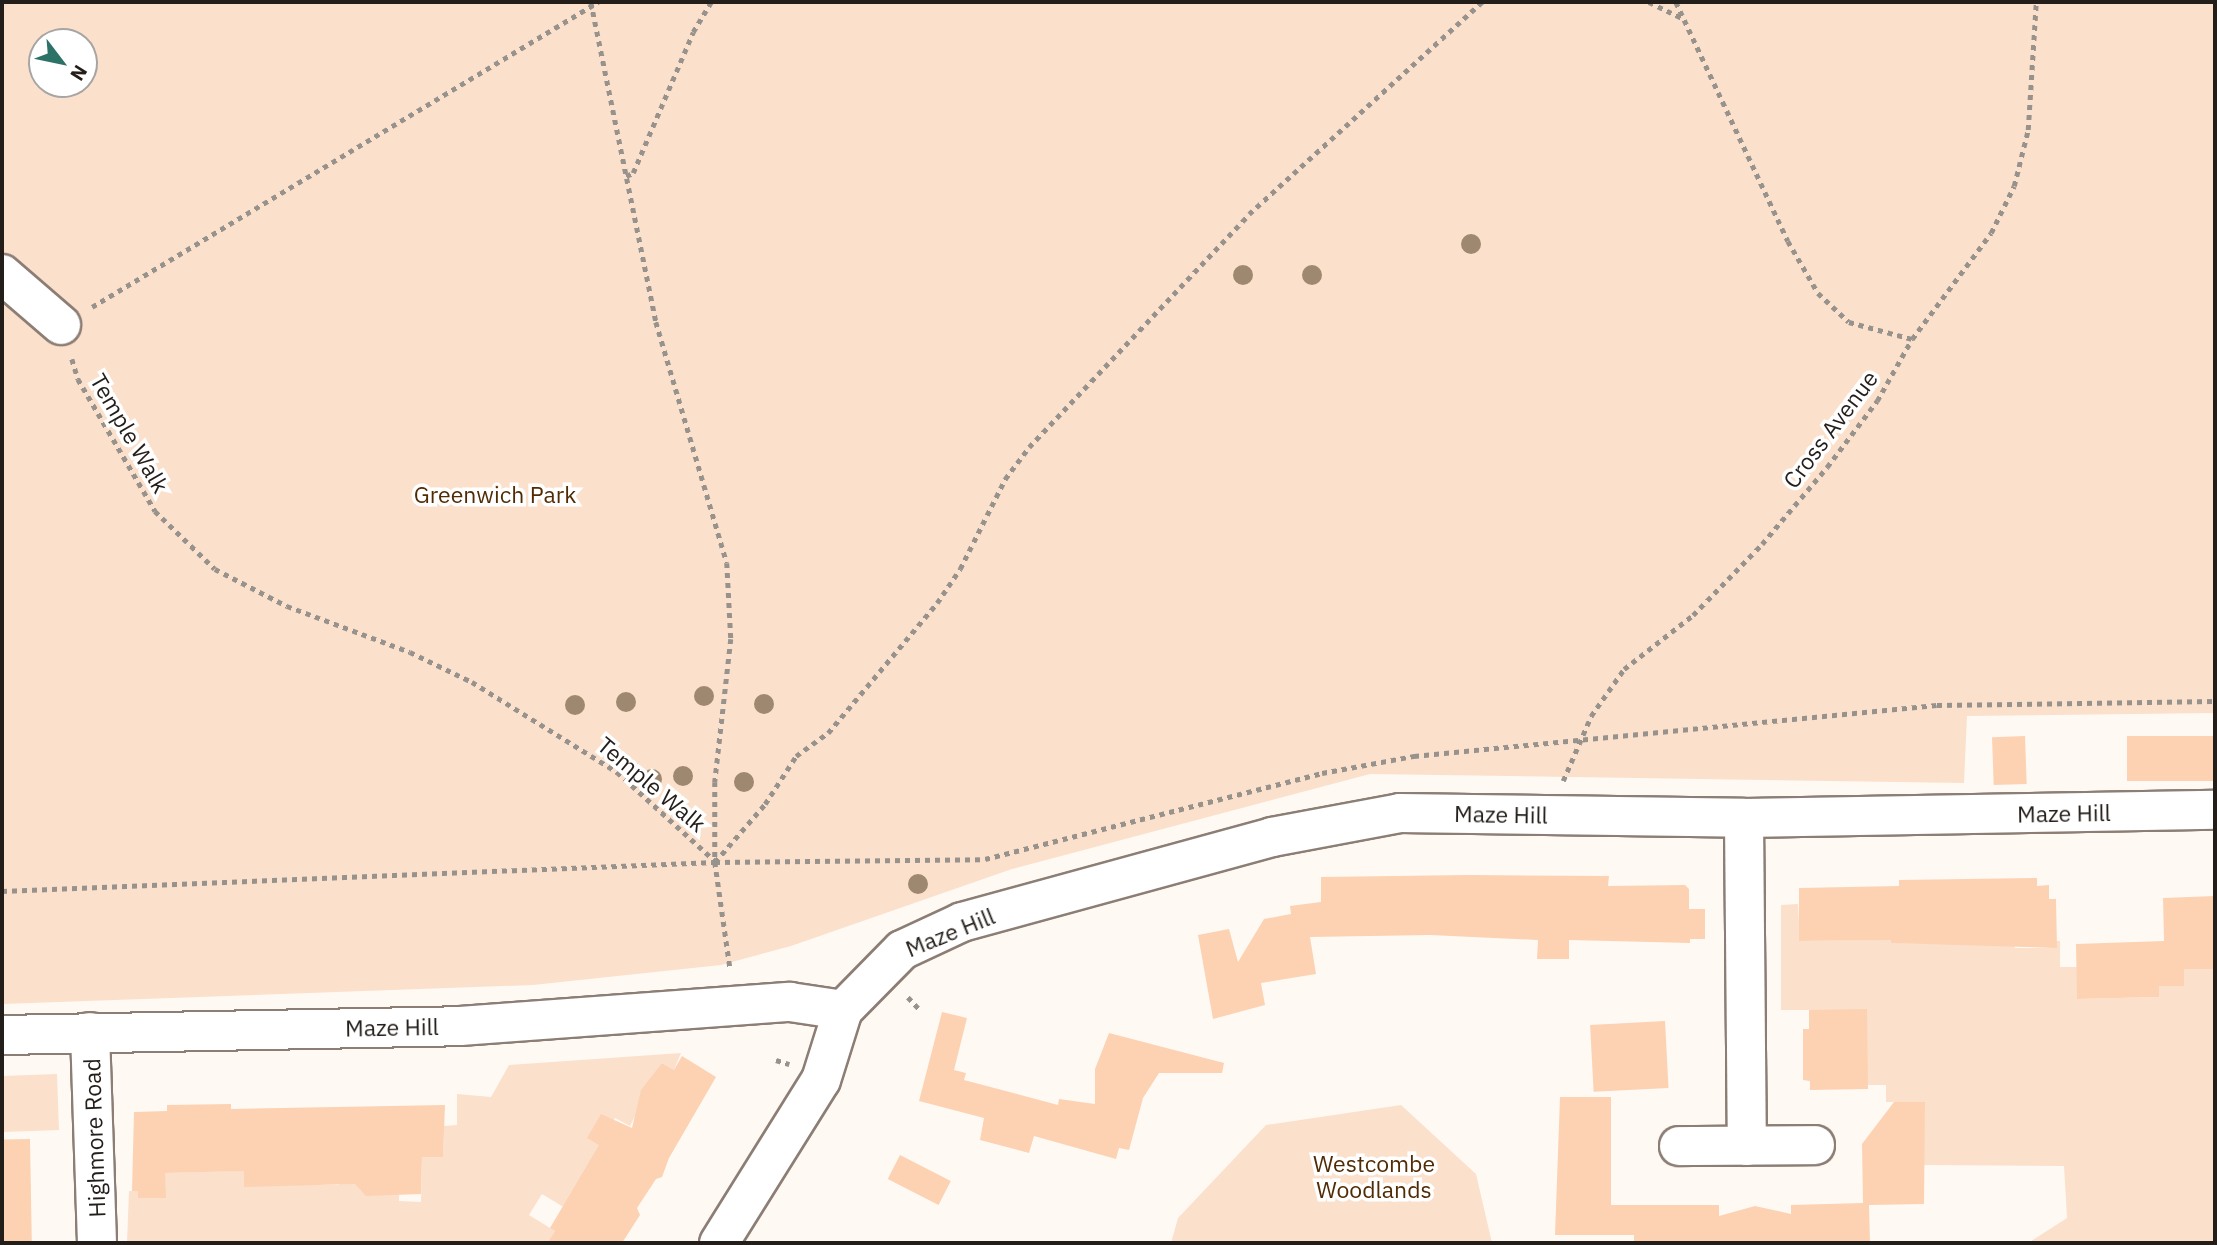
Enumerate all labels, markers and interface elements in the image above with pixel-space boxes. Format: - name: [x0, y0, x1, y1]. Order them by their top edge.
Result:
- north arrow: [28, 28, 98, 98]
- text: N: [65, 61, 93, 85]
- street label: Cross Avenue: [1777, 365, 1883, 493]
- street label: Temple Walk: [85, 369, 175, 497]
- park label: Greenwich Park: [414, 480, 576, 508]
- street label: Temple Walk: [592, 731, 712, 837]
- street label: Maze Hill: [2017, 798, 2111, 828]
- street label: Maze Hill: [1454, 799, 1548, 829]
- street label: Maze Hill: [901, 902, 999, 962]
- street label: Maze Hill: [345, 1012, 439, 1042]
- street label: Highmore Road: [77, 1058, 111, 1218]
- park label: Westcombe Woodlands: [1313, 1149, 1435, 1203]

